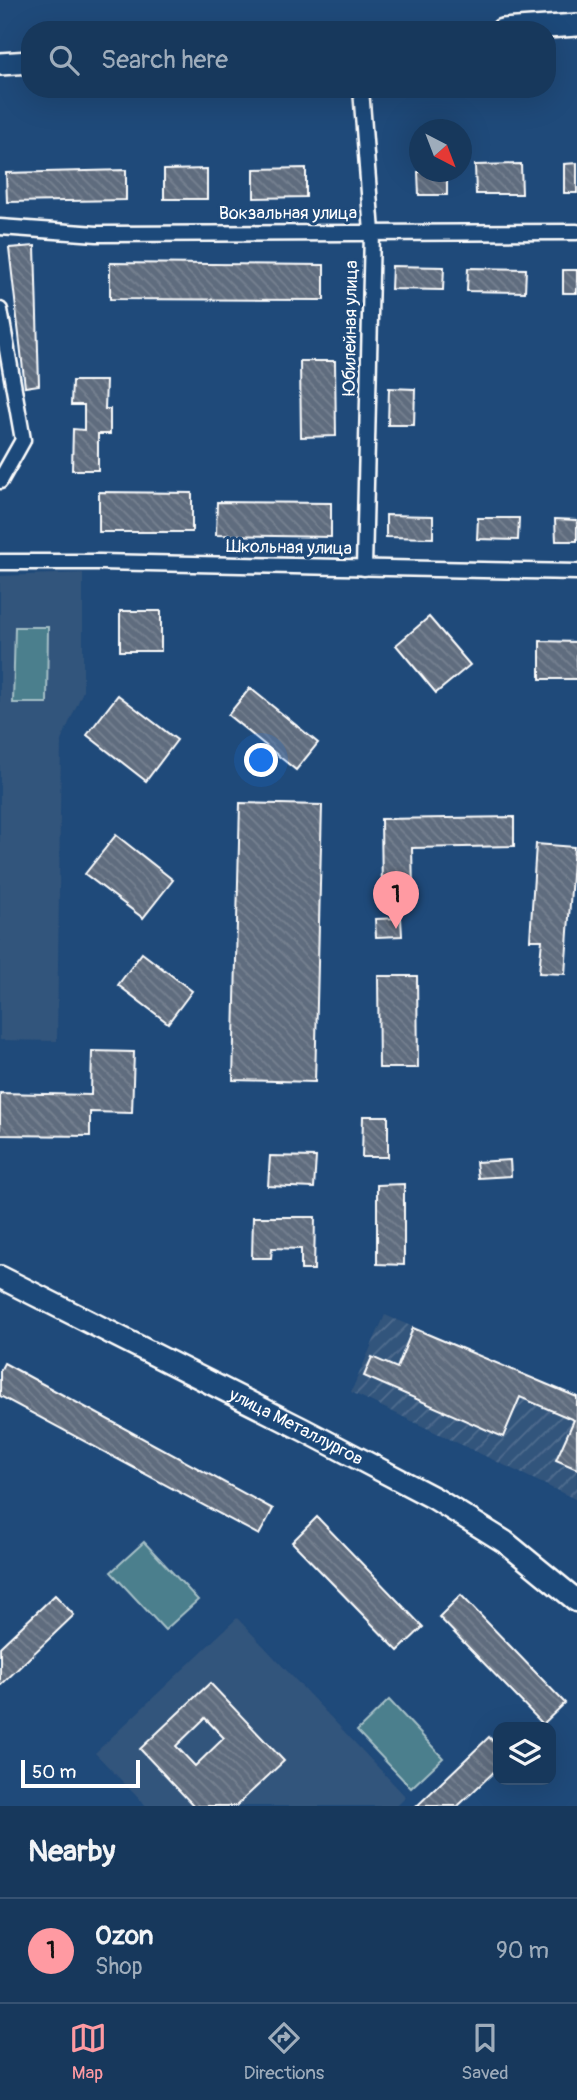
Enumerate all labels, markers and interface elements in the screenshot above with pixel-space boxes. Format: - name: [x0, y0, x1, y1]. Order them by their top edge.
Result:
- search box: [21, 21, 556, 98]
- icon: search: [45, 41, 83, 79]
- text: Search here: [101, 44, 228, 76]
- north arrow: [409, 119, 472, 182]
- street label: Вокзальная улица: [219, 202, 357, 225]
- street label: Юбилейная улица: [338, 260, 363, 396]
- street label: Школьная улица: [226, 535, 352, 560]
- your location: [244, 743, 278, 777]
- pin: 1: [373, 871, 419, 929]
- street label: улица Металлургов: [224, 1383, 367, 1471]
- map controls: [493, 1722, 556, 1785]
- button: layers: [493, 1722, 556, 1785]
- scale bar: [21, 1757, 140, 1789]
- text: 50 m: [32, 1760, 76, 1784]
- text: Nearby: [28, 1833, 115, 1870]
- text: Ozon: [95, 1920, 153, 1952]
- text: 1: [47, 1936, 56, 1965]
- text: 90 m: [496, 1936, 549, 1965]
- text: Shop: [95, 1952, 143, 1981]
- tab: Map: [69, 2019, 107, 2085]
- tab: Directions: [244, 2019, 324, 2085]
- tab: Saved: [461, 2019, 508, 2085]

